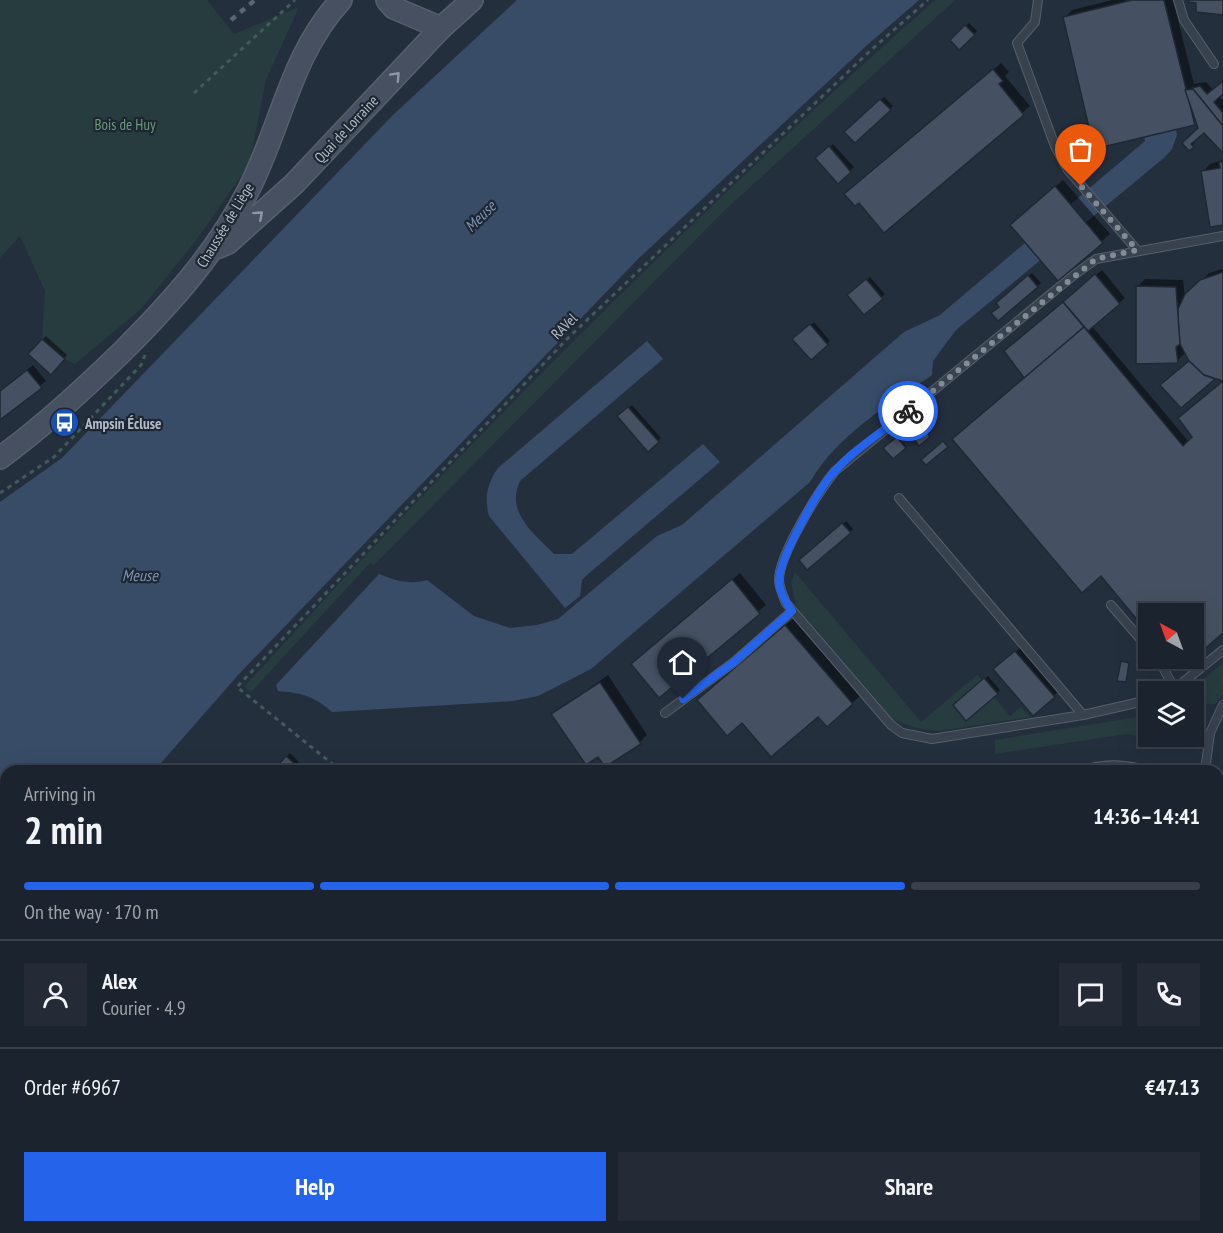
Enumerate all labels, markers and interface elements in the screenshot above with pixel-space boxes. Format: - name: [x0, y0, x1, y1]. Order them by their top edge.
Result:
- one-way arrow: [389, 72, 400, 83]
- street label: Quai de Lorraine: [310, 91, 382, 167]
- park label: Bois de Huy: [94, 115, 156, 134]
- pin: [1055, 124, 1106, 186]
- icon: bag: [1064, 133, 1097, 166]
- street label: Chaussée de Liège: [192, 179, 258, 271]
- water label: Meuse: [460, 195, 501, 236]
- one-way arrow: [253, 211, 263, 222]
- street label: RAVel: [547, 309, 581, 343]
- courier: [878, 381, 938, 441]
- icon: bike: [892, 395, 925, 428]
- bus stop icon: Ampsin Écluse: [48, 407, 80, 439]
- place label: Ampsin Écluse: [84, 414, 161, 433]
- water label: Meuse: [122, 565, 159, 585]
- north arrow: [1138, 603, 1204, 669]
- map controls: [1138, 603, 1204, 747]
- pin: [657, 637, 708, 699]
- icon: home: [666, 646, 699, 679]
- button: layers: [1138, 681, 1204, 747]
- text: Arriving in: [24, 781, 96, 807]
- text: 14:36–14:41: [1093, 802, 1200, 830]
- text: 2 min: [24, 804, 103, 855]
- text: On the way · 170 m: [24, 899, 159, 925]
- button: person: [24, 963, 87, 1026]
- button: chat: [1059, 963, 1122, 1026]
- button: phone: [1137, 963, 1200, 1026]
- text: Alex: [102, 967, 137, 995]
- text: Courier · 4.9: [102, 995, 186, 1021]
- text: Order #6967: [24, 1073, 121, 1101]
- text: €47.13: [1145, 1073, 1200, 1101]
- button: Help: [24, 1152, 606, 1221]
- button: Share: [618, 1152, 1200, 1221]

